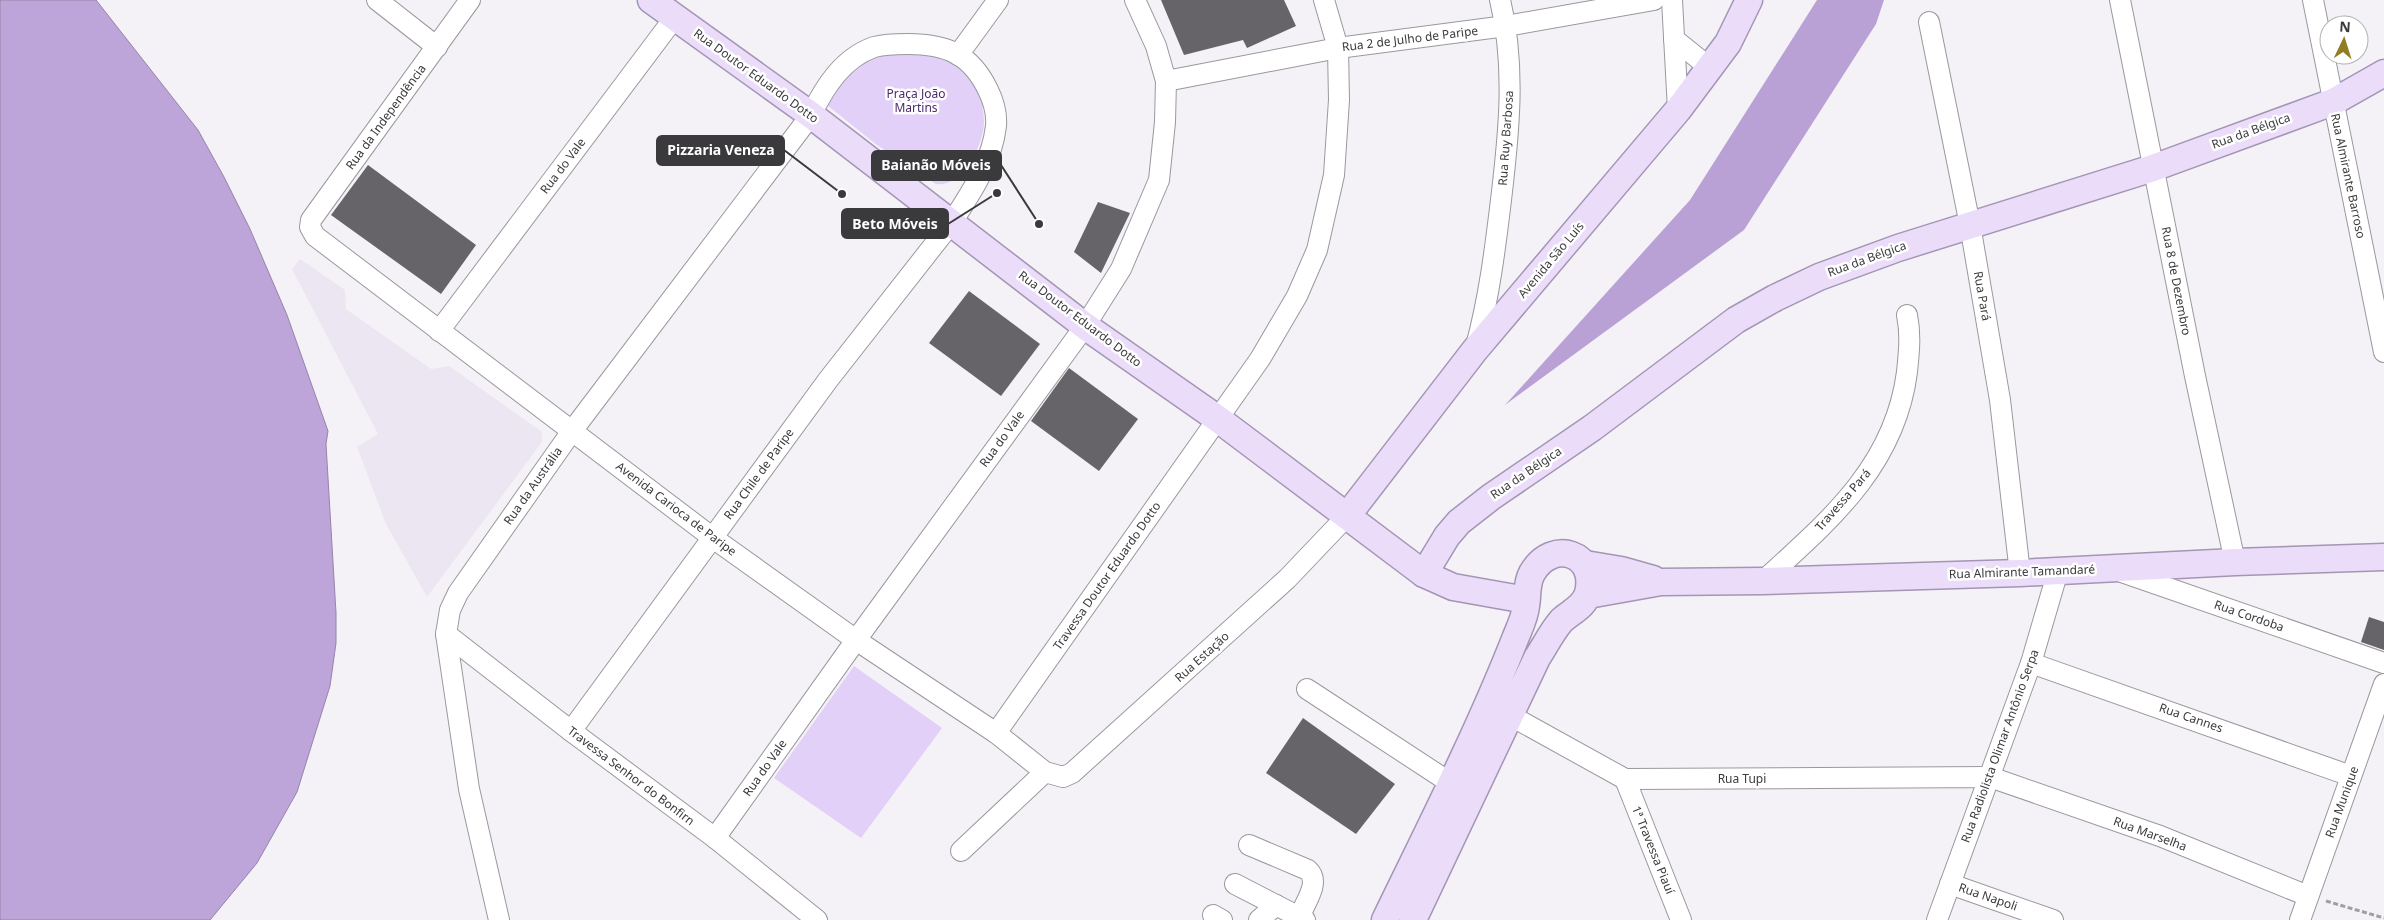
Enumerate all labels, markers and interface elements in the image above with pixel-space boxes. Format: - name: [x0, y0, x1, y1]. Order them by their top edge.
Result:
- north arrow: [2319, 15, 2369, 65]
- text: N: [2339, 17, 2351, 36]
- street label: Rua 2 de Julho de Paripe: [1341, 22, 1479, 55]
- street label: Rua Doutor Eduardo Dotto: [690, 24, 822, 127]
- street label: Rua da Independência: [342, 61, 430, 173]
- park label: Praça João Martins: [887, 85, 945, 116]
- street label: Rua Ruy Barbosa: [1494, 90, 1517, 186]
- street label: Rua da Bélgica: [2209, 108, 2293, 153]
- street label: Rua Almirante Barroso: [2327, 112, 2370, 240]
- street label: Rua do Vale: [536, 134, 589, 197]
- callout: Pizzaria Veneza: [657, 136, 784, 165]
- text: Pizzaria Veneza: [667, 140, 775, 159]
- callout: Baianão Móveis: [872, 151, 1001, 180]
- text: Baianão Móveis: [881, 155, 991, 174]
- callout: Beto Móveis: [842, 209, 948, 238]
- text: Beto Móveis: [852, 214, 938, 233]
- street label: Avenida São Luís: [1514, 218, 1588, 301]
- street label: Rua 8 de Dezembro: [2158, 225, 2195, 337]
- street label: Rua da Bélgica: [1825, 236, 1909, 281]
- street label: Rua Doutor Eduardo Dotto: [1015, 267, 1146, 371]
- street label: Rua Pará: [1970, 270, 1995, 322]
- street label: Rua do Vale: [975, 407, 1028, 470]
- street label: Rua Chile de Paripe: [720, 424, 798, 523]
- street label: Rua da Bélgica: [1487, 442, 1565, 503]
- street label: Rua da Austrália: [499, 443, 566, 528]
- street label: Avenida Carioca de Paripe: [612, 458, 740, 560]
- street label: Travessa Pará: [1811, 465, 1874, 534]
- street label: Travessa Doutor Eduardo Dotto: [1049, 498, 1164, 653]
- street label: Rua Almirante Tamandaré: [1949, 560, 2096, 583]
- street label: Rua Cordoba: [2212, 596, 2286, 635]
- street label: Rua Estação: [1171, 628, 1233, 686]
- street label: Rua Radiolista Olimar Antônio Serpa: [1957, 647, 2042, 845]
- street label: Rua Cannes: [2157, 699, 2226, 736]
- street label: Travessa Senhor do Bonfirn: [564, 722, 698, 829]
- street label: Rua do Vale: [739, 736, 791, 800]
- street label: Rua Munique: [2321, 763, 2362, 840]
- street label: Rua Tupi: [1718, 770, 1766, 787]
- street label: 1ª Travessa Piauí: [1628, 803, 1679, 897]
- street label: Rua Marselha: [2111, 812, 2189, 855]
- street label: Rua Napoli: [1956, 878, 2020, 915]

